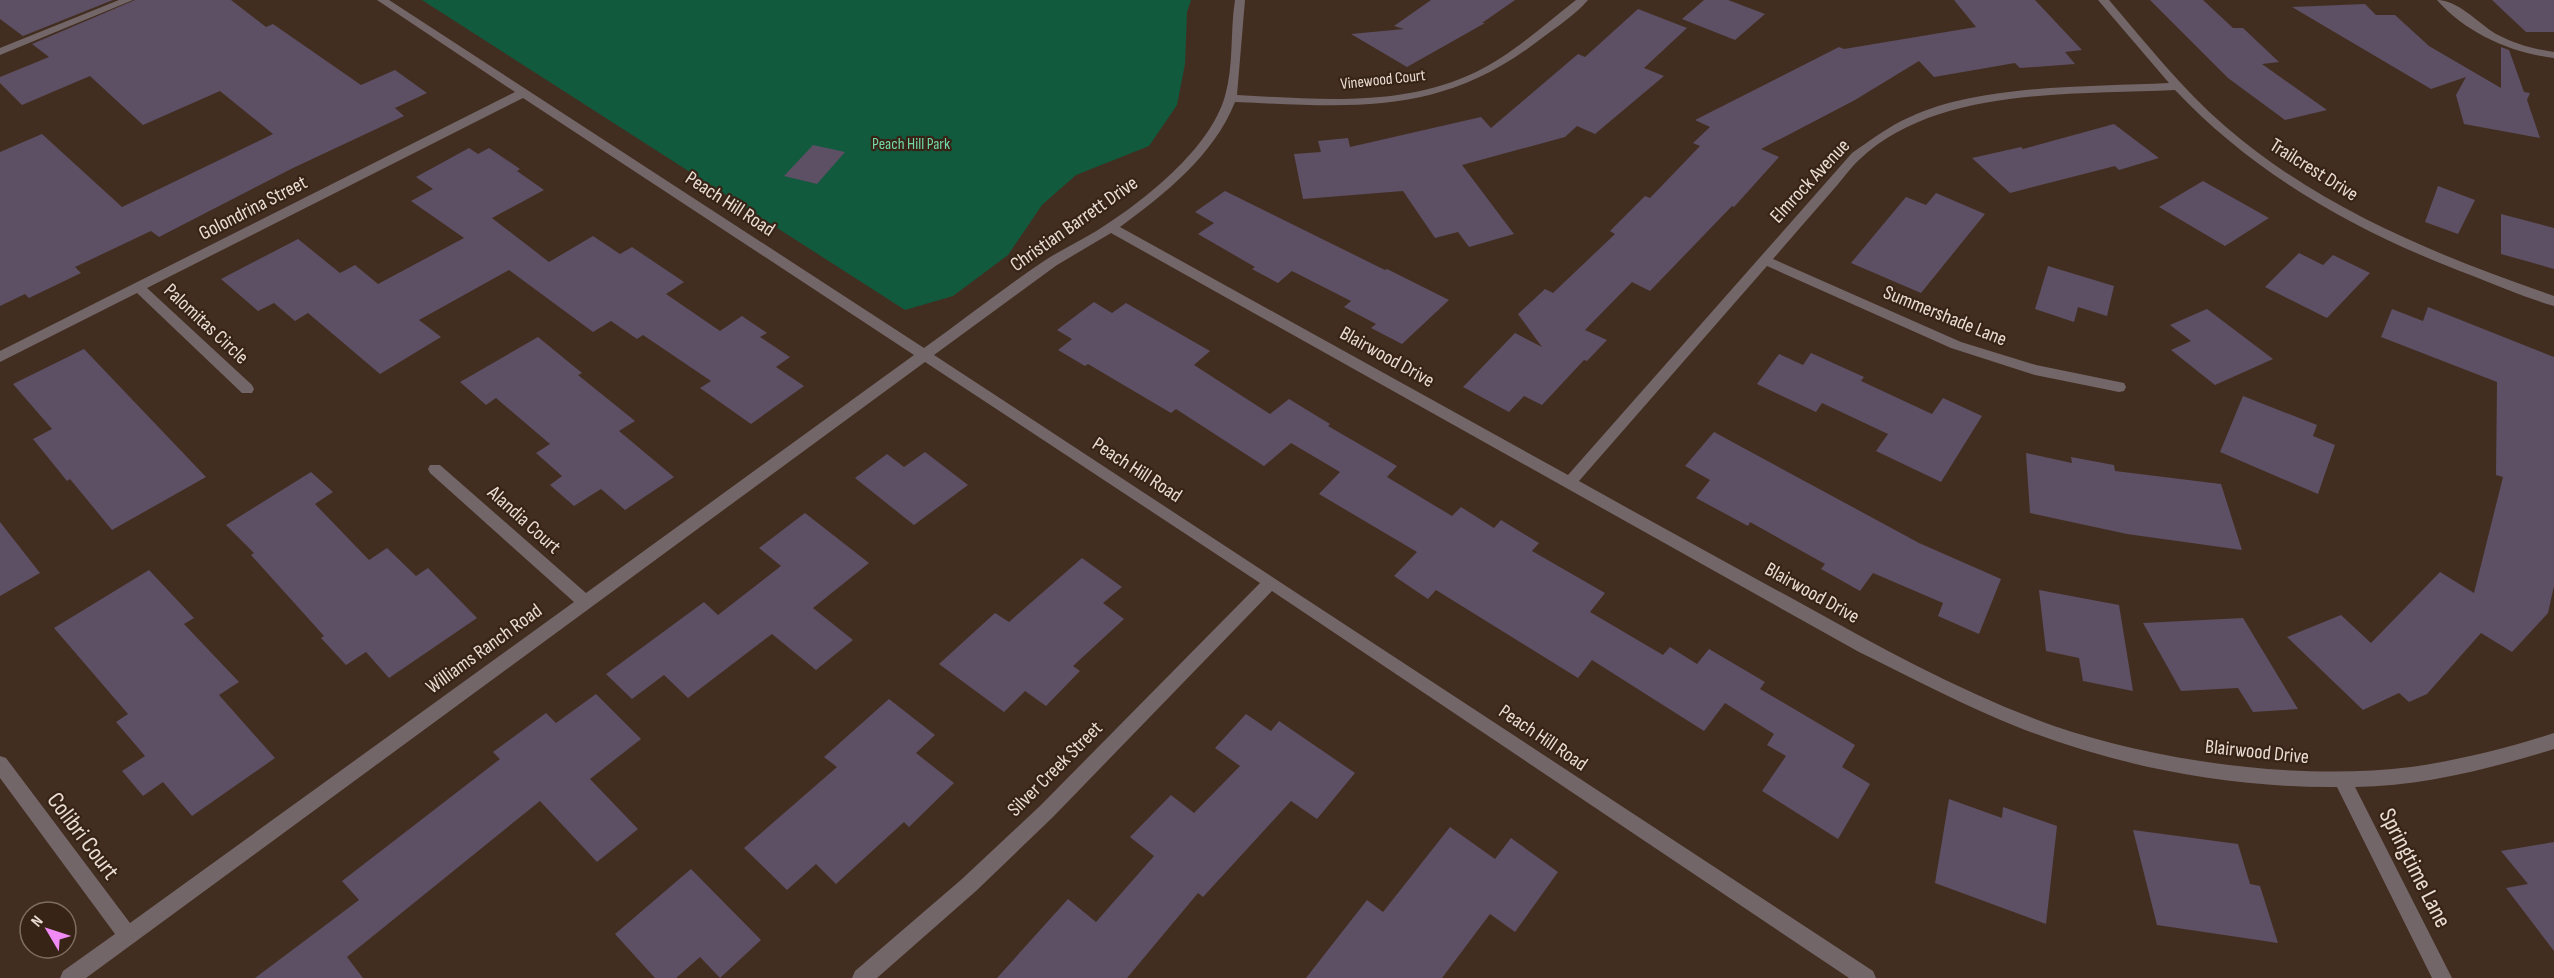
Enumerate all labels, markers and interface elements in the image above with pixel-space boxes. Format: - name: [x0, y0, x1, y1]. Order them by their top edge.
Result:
- street label: Vinewood Court: [1340, 66, 1427, 94]
- street label: Trailcrest Drive: [2265, 133, 2363, 207]
- street label: Elmrock Avenue: [1765, 134, 1855, 228]
- park label: Peach Hill Park: [872, 135, 950, 154]
- street label: Peach Hill Road: [681, 166, 779, 242]
- street label: Golondrina Street: [195, 170, 311, 246]
- street label: Christian Barrett Drive: [1006, 171, 1142, 277]
- street label: Palomitas Circle: [159, 279, 253, 369]
- street label: Summershade Lane: [1880, 280, 2010, 352]
- street label: Blairwood Drive: [1336, 321, 1438, 393]
- street label: Peach Hill Road: [1088, 432, 1186, 508]
- street label: Alandia Court: [482, 480, 565, 559]
- street label: Blairwood Drive: [1761, 557, 1863, 629]
- street label: Williams Ranch Road: [421, 599, 547, 699]
- street label: Peach Hill Road: [1494, 700, 1592, 776]
- street label: Silver Creek Street: [1002, 716, 1108, 822]
- street label: Blairwood Drive: [2204, 735, 2310, 769]
- street label: Colibri Court: [41, 787, 125, 885]
- street label: Springtime Lane: [2373, 803, 2457, 933]
- north arrow: [18, 900, 78, 960]
- text: N: [27, 912, 48, 931]

